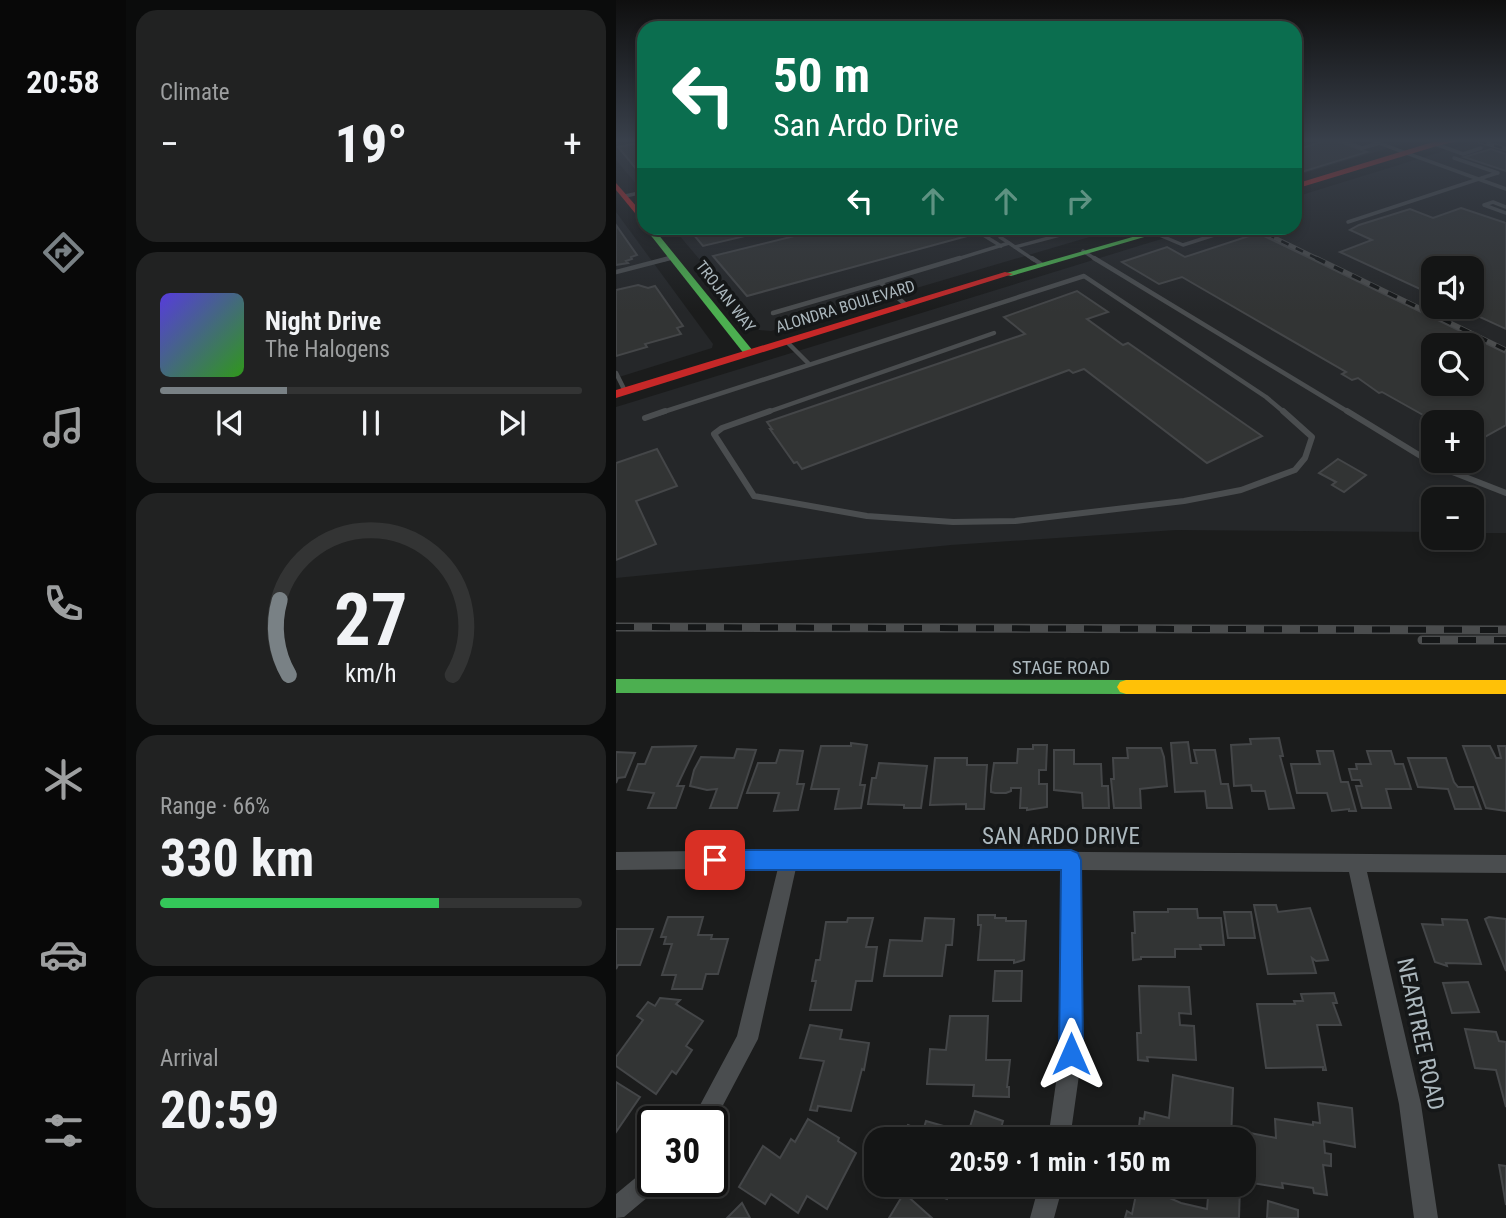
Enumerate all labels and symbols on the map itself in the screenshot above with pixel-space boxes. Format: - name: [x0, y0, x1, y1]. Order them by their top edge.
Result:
- street label: TROJAN WAY: [692, 257, 760, 336]
- street label: ALONDRA BOULEVARD: [773, 276, 917, 337]
- street label: STAGE ROAD: [1012, 656, 1110, 679]
- street label: SAN ARDO DRIVE: [982, 823, 1140, 850]
- pin: [685, 830, 745, 890]
- street label: NEARTREE ROAD: [1391, 956, 1450, 1113]
- position arrow: [1034, 1017, 1108, 1091]
- speed limit sign: 30: [637, 1106, 728, 1197]

